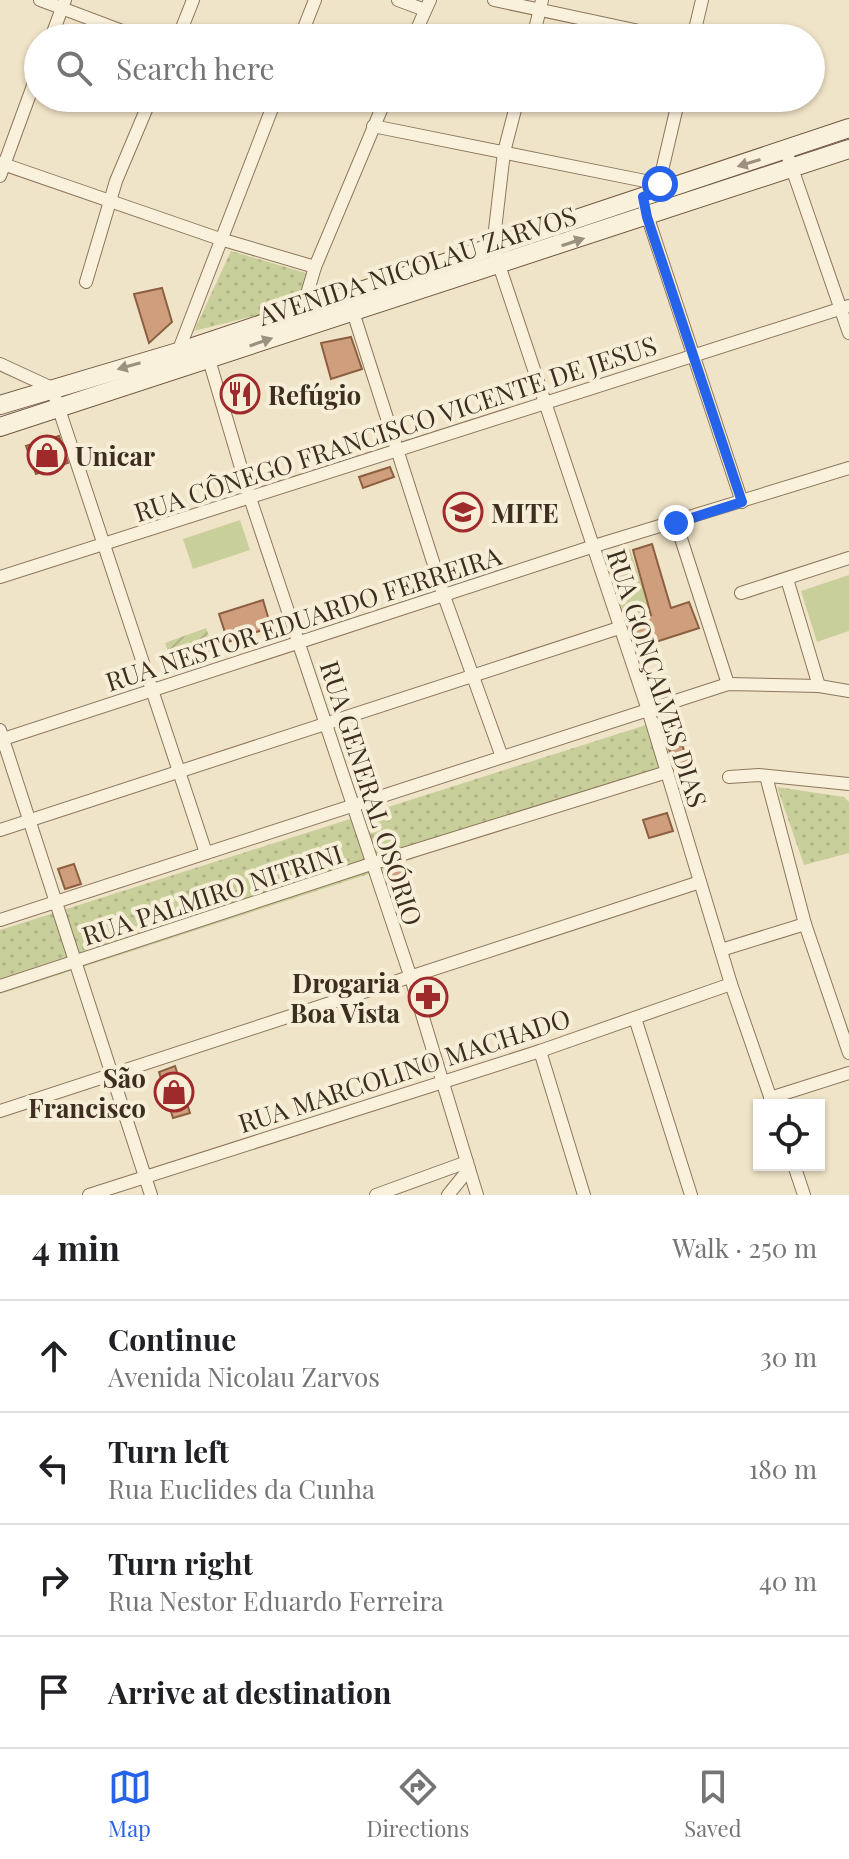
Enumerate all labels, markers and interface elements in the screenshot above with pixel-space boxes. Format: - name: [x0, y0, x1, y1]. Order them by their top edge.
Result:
- search box: [24, 24, 825, 112]
- icon: search: [52, 46, 96, 90]
- text: Search here: [116, 48, 275, 88]
- one-way arrow: [736, 157, 760, 169]
- route start: [642, 166, 678, 202]
- street label: AVENIDA NICOLAU ZARVOS: [253, 197, 580, 333]
- one-way arrow: [561, 235, 585, 248]
- street label: RUA CÔNEGO FRANCISCO VICENTE DE JESUS: [129, 327, 661, 529]
- one-way arrow: [249, 336, 273, 348]
- one-way arrow: [117, 360, 142, 372]
- restaurant icon: Refúgio: [219, 373, 261, 415]
- place label: Refúgio: [268, 377, 361, 412]
- shop icon: Unicar: [26, 434, 68, 476]
- place label: Unicar: [75, 438, 155, 473]
- school or university icon: MITE: [442, 491, 484, 533]
- place label: MITE: [491, 495, 559, 530]
- route end: [658, 505, 694, 541]
- street label: RUA NESTOR EDUARDO FERREIRA: [101, 537, 506, 699]
- street label: RUA GONÇALVES DIAS: [600, 544, 716, 812]
- street label: RUA GENERAL OSÓRIO: [313, 656, 431, 930]
- street label: RUA PALMIRO NITRINI: [77, 835, 347, 953]
- place label: Drogaria Boa Vista: [290, 965, 401, 1030]
- pharmacy icon: Drogaria Boa Vista: [407, 976, 449, 1018]
- street label: RUA MARCOLINO MACHADO: [234, 1000, 574, 1140]
- place label: São Francisco: [28, 1060, 146, 1125]
- shop icon: São Francisco: [153, 1071, 195, 1113]
- map controls: [753, 1099, 825, 1171]
- button: locate: [753, 1099, 825, 1171]
- text: 4 min: [32, 1224, 120, 1270]
- text: Walk · 250 m: [672, 1230, 817, 1265]
- text: Continue: [108, 1319, 236, 1359]
- icon: ahead: [32, 1334, 76, 1378]
- text: 30 m: [760, 1339, 817, 1374]
- text: Avenida Nicolau Zarvos: [108, 1359, 380, 1394]
- text: Turn left: [108, 1431, 229, 1471]
- icon: left: [32, 1446, 76, 1490]
- text: 180 m: [749, 1451, 817, 1486]
- text: Rua Euclides da Cunha: [108, 1471, 375, 1506]
- text: Turn right: [108, 1543, 253, 1583]
- icon: right: [32, 1558, 76, 1602]
- text: 40 m: [759, 1563, 817, 1598]
- text: Rua Nestor Eduardo Ferreira: [108, 1583, 444, 1618]
- icon: arrive: [32, 1670, 76, 1714]
- text: Arrive at destination: [108, 1672, 391, 1712]
- tab: Map: [108, 1765, 152, 1843]
- tab: Directions: [367, 1765, 469, 1843]
- tab: Saved: [684, 1765, 742, 1843]

